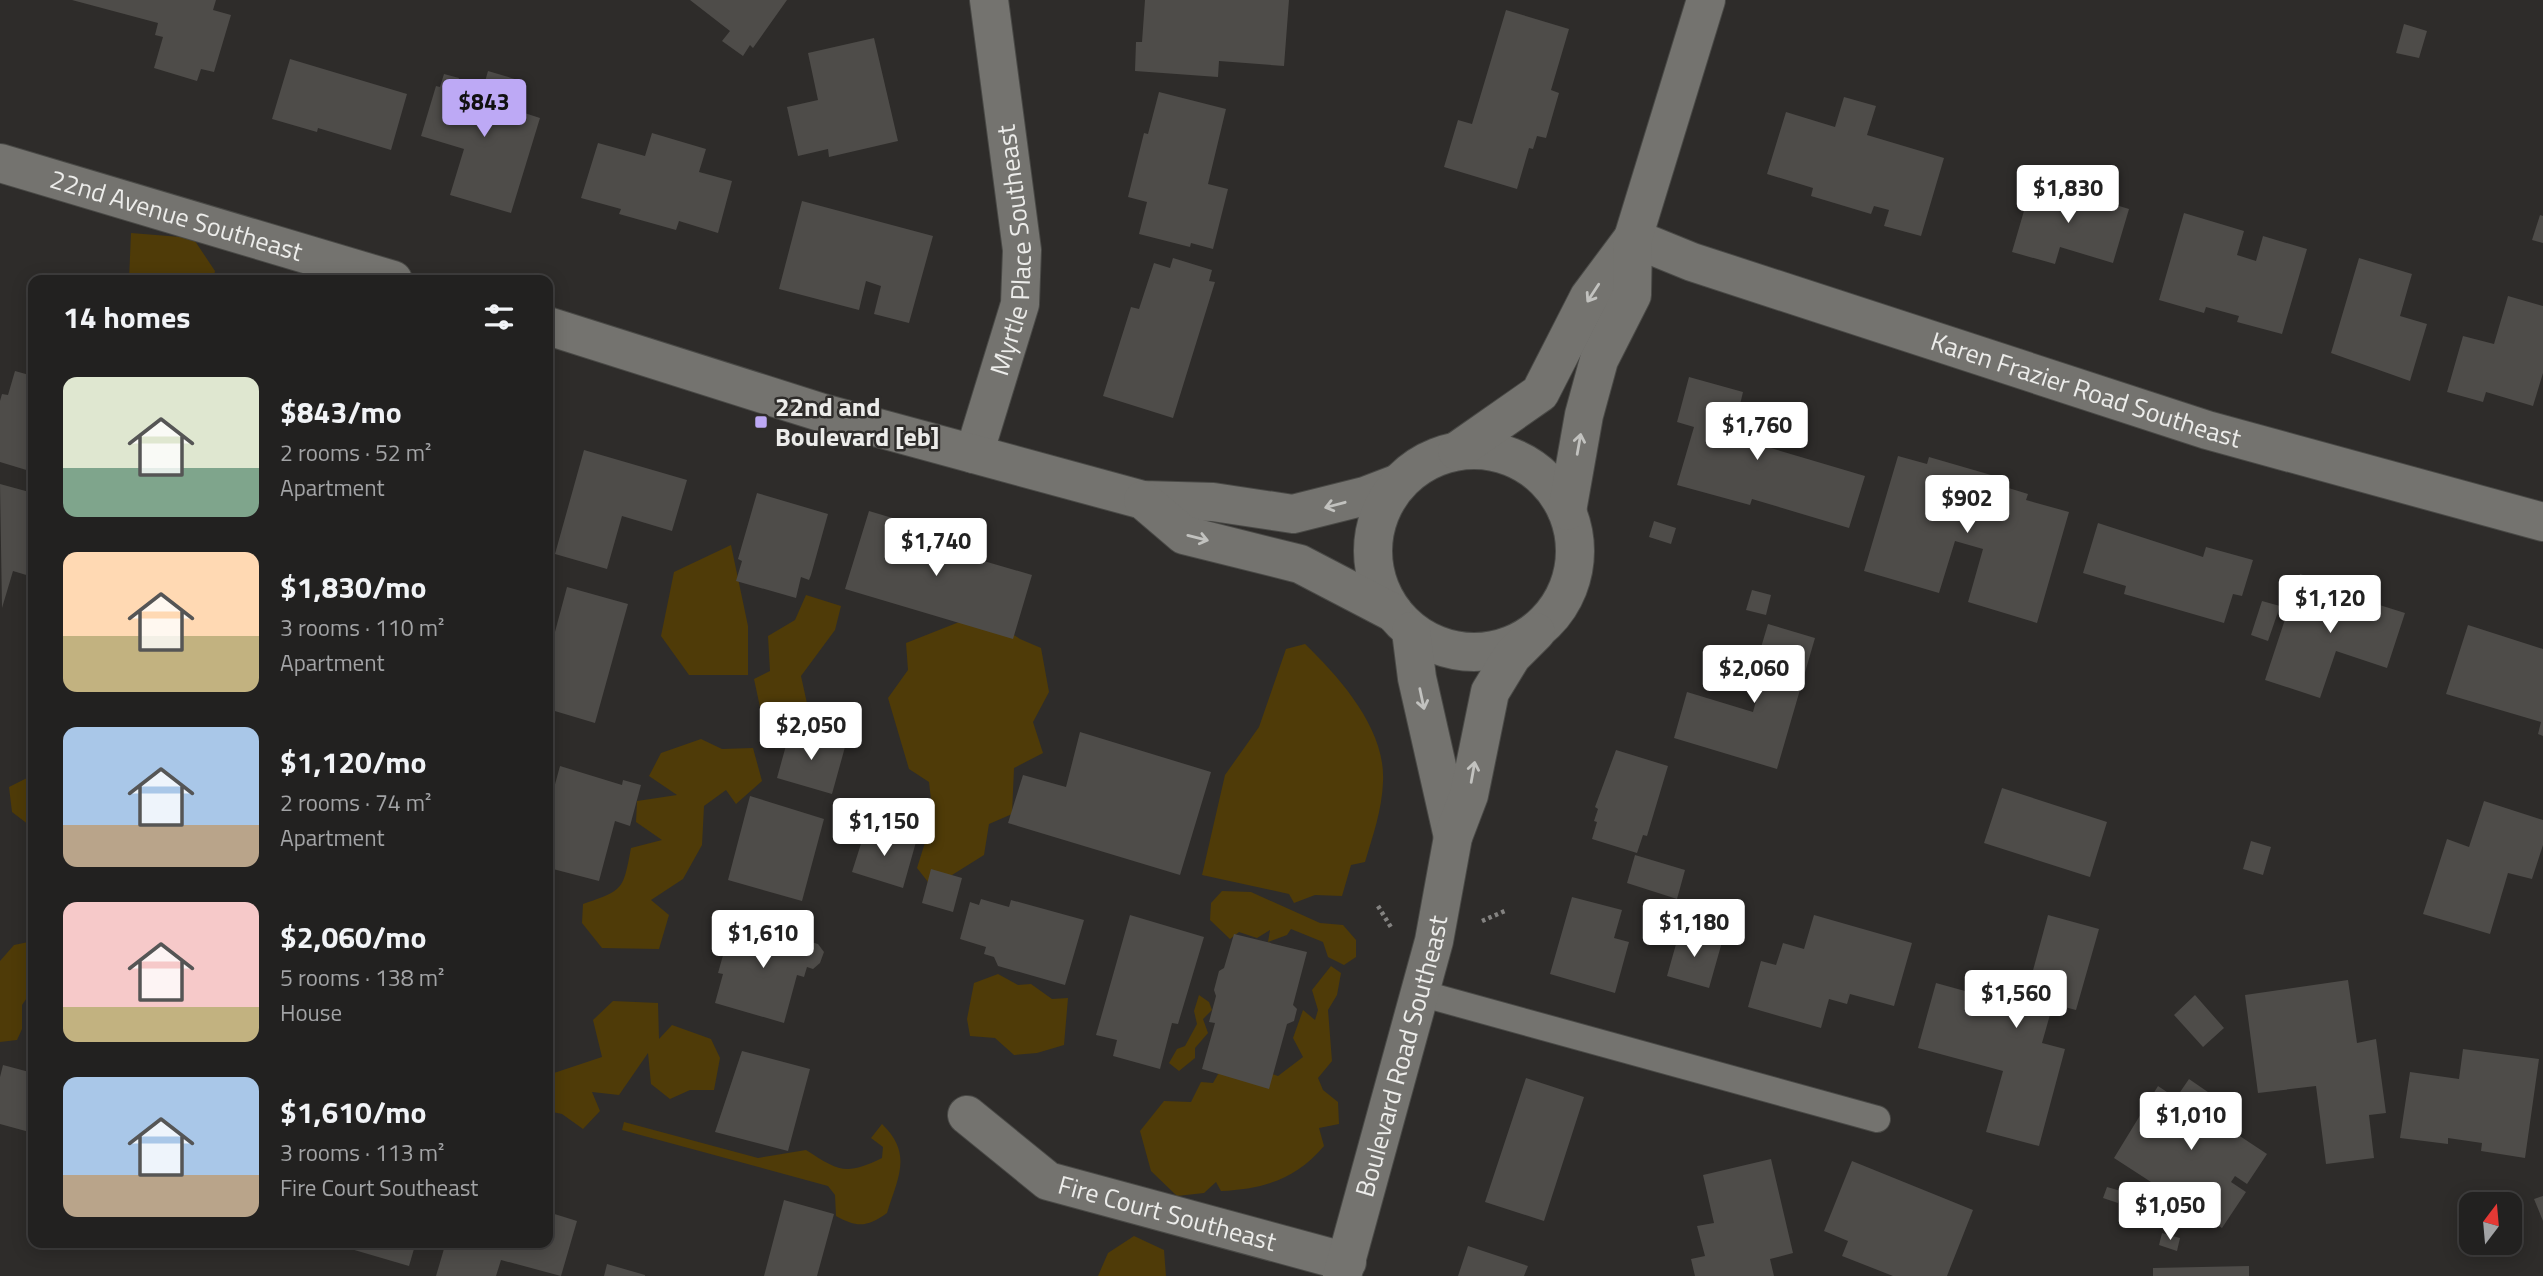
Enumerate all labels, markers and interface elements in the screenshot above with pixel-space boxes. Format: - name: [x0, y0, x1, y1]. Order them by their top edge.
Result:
- pin: $843: [443, 80, 525, 139]
- text: $843: [458, 84, 510, 119]
- street label: Myrtle Place Southeast: [979, 122, 1041, 380]
- street label: 22nd Avenue Southeast: [45, 159, 308, 271]
- pin: $1,830: [2011, 166, 2125, 225]
- text: $1,830: [2033, 170, 2103, 205]
- one-way arrow: [1586, 282, 1600, 302]
- text: 14 homes: [63, 294, 190, 340]
- icon: filters: [480, 298, 518, 336]
- street label: Karen Frazier Road Southeast: [1926, 321, 2246, 457]
- place label: 22nd and Boulevard [eb]: [775, 387, 939, 456]
- text: $843/mo: [280, 389, 402, 435]
- pin: $1,760: [1700, 402, 1814, 462]
- icon: home: [119, 405, 203, 489]
- text: $1,760: [1722, 407, 1792, 442]
- marker: 22nd and Boulevard [eb]: [753, 414, 769, 430]
- one-way arrow: [1573, 433, 1586, 456]
- text: 2 rooms · 52 m²: [280, 435, 431, 470]
- text: Apartment: [280, 470, 385, 505]
- pin: $902: [1926, 476, 2008, 535]
- text: $902: [1941, 480, 1993, 515]
- one-way arrow: [1324, 499, 1346, 512]
- pin: $1,740: [879, 518, 993, 578]
- text: $1,740: [901, 523, 971, 558]
- one-way arrow: [1186, 532, 1209, 545]
- text: $1,830/mo: [280, 564, 426, 610]
- pin: $1,120: [2273, 576, 2387, 635]
- icon: home: [119, 580, 203, 664]
- text: $1,120: [2295, 580, 2365, 615]
- text: 3 rooms · 110 m²: [280, 610, 444, 645]
- text: Apartment: [280, 645, 385, 680]
- pin: $2,060: [1697, 646, 1811, 705]
- text: $2,060: [1719, 650, 1789, 685]
- one-way arrow: [1415, 687, 1429, 710]
- pin: $2,050: [754, 702, 868, 762]
- text: $2,050: [776, 707, 846, 742]
- text: $1,120/mo: [280, 739, 426, 785]
- icon: home: [119, 755, 203, 839]
- one-way arrow: [1467, 761, 1481, 784]
- text: 2 rooms · 74 m²: [280, 785, 431, 820]
- pin: $1,150: [827, 798, 941, 858]
- text: $1,150: [849, 803, 919, 838]
- text: Apartment: [280, 820, 385, 855]
- pin: $1,180: [1637, 900, 1751, 959]
- text: $1,180: [1659, 904, 1729, 939]
- pin: $1,610: [706, 911, 820, 970]
- street label: Boulevard Road Southeast: [1345, 912, 1457, 1201]
- text: $2,060/mo: [280, 914, 426, 960]
- text: $1,610: [728, 915, 798, 950]
- icon: home: [119, 930, 203, 1014]
- text: 5 rooms · 138 m²: [280, 960, 444, 995]
- pin: $1,560: [1959, 970, 2073, 1030]
- text: $1,560: [1981, 975, 2051, 1010]
- text: House: [280, 995, 342, 1030]
- text: $1,610/mo: [280, 1089, 426, 1135]
- pin: $1,010: [2134, 1092, 2248, 1152]
- text: $1,010: [2156, 1097, 2226, 1132]
- icon: home: [119, 1105, 203, 1189]
- text: 3 rooms · 113 m²: [280, 1135, 444, 1170]
- street label: Fire Court Southeast: [1054, 1165, 1281, 1261]
- text: Fire Court Southeast: [280, 1170, 478, 1205]
- pin: $1,050: [2113, 1182, 2227, 1242]
- text: $1,050: [2135, 1187, 2205, 1222]
- north arrow: [2459, 1192, 2522, 1255]
- map controls: [2459, 1192, 2522, 1255]

